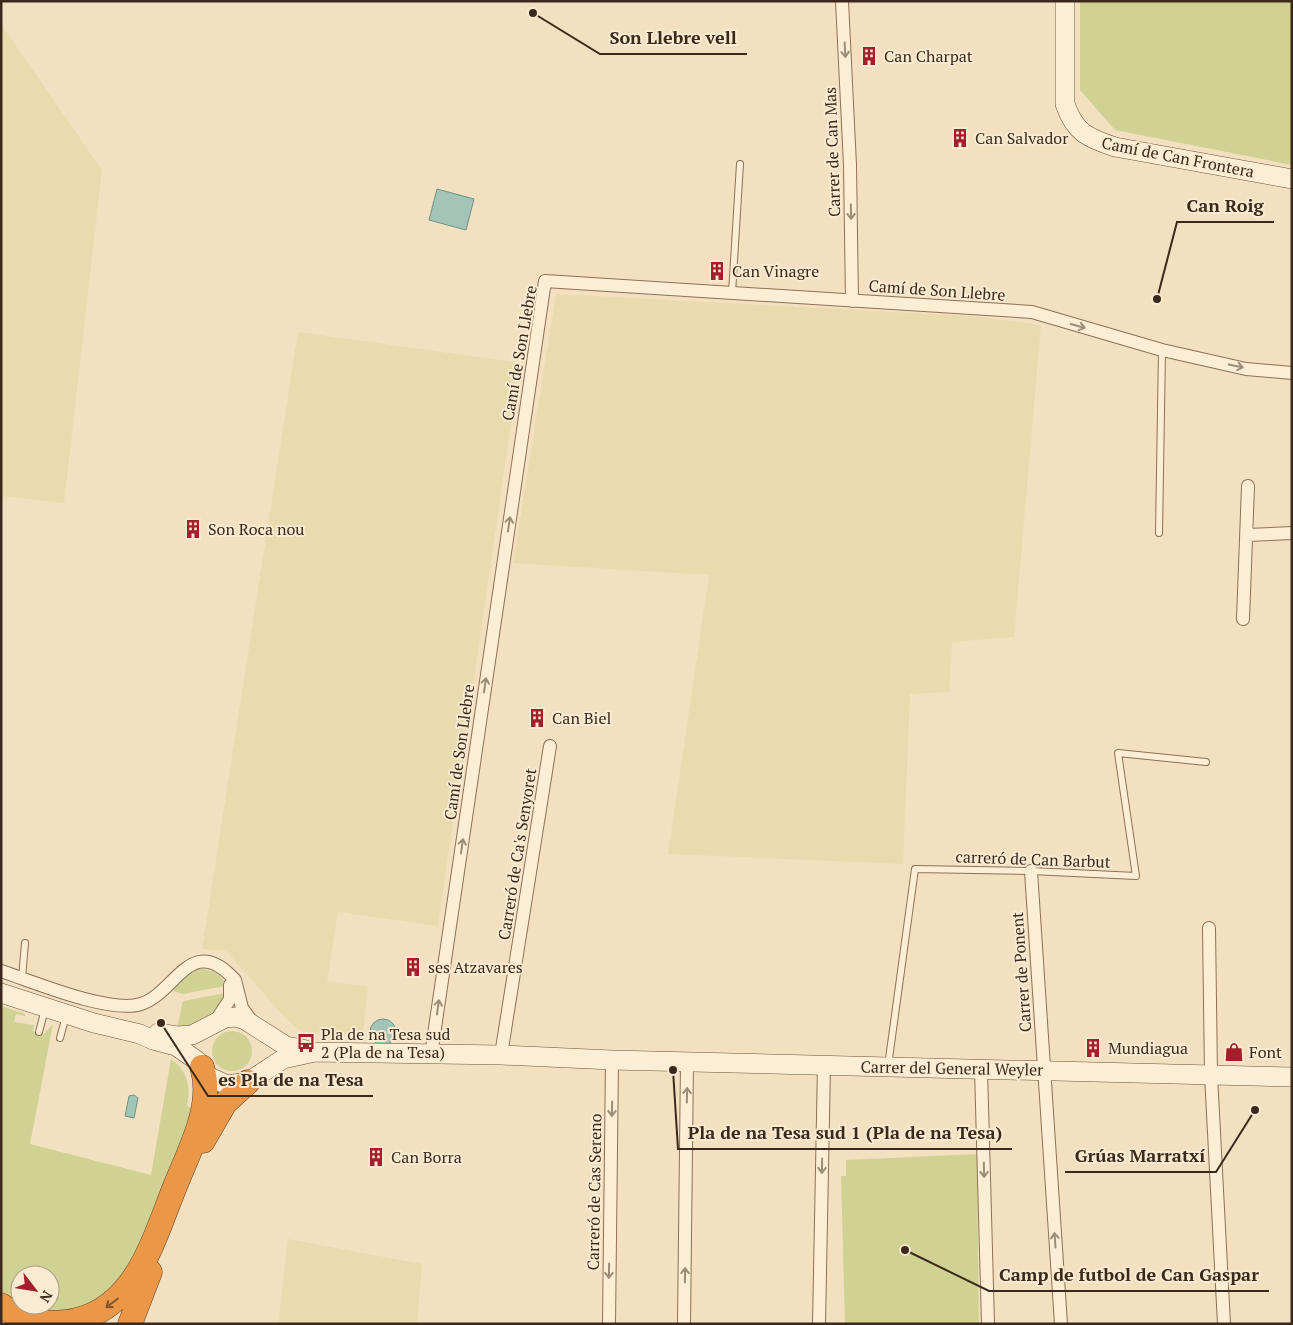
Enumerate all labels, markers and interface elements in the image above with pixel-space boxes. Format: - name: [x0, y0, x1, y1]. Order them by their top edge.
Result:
- callout: Son Llebre vell: [600, 21, 747, 54]
- text: Son Llebre vell: [609, 25, 737, 49]
- one-way arrow: [840, 42, 849, 58]
- building icon: Can Charpat: [858, 45, 880, 67]
- place label: Can Charpat: [884, 45, 973, 67]
- street label: Carrer de Can Mas: [819, 86, 845, 217]
- building icon: Can Salvador: [949, 127, 971, 149]
- place label: Can Salvador: [975, 127, 1069, 149]
- street label: Camí de Can Frontera: [1100, 131, 1256, 183]
- callout: Can Roig: [1177, 189, 1274, 222]
- text: Can Roig: [1186, 193, 1264, 217]
- one-way arrow: [846, 204, 856, 220]
- building icon: Can Vinagre: [706, 260, 728, 282]
- place label: Can Vinagre: [732, 260, 819, 282]
- street label: Camí de Son Llebre: [868, 274, 1006, 306]
- street label: Camí de Son Llebre: [496, 284, 542, 422]
- one-way arrow: [1070, 321, 1086, 331]
- one-way arrow: [1227, 362, 1243, 372]
- one-way arrow: [504, 517, 514, 533]
- building icon: Son Roca nou: [182, 518, 204, 540]
- place label: Son Roca nou: [208, 518, 305, 540]
- one-way arrow: [481, 678, 491, 694]
- street label: Camí de Son Llebre: [439, 683, 479, 821]
- building icon: Can Biel: [526, 707, 548, 729]
- place label: Can Biel: [552, 707, 611, 729]
- street label: Carreró de Ca's Senyoret: [493, 766, 541, 941]
- one-way arrow: [457, 838, 467, 854]
- street label: carreró de Can Barbut: [955, 845, 1111, 873]
- street label: Carrer de Ponent: [1006, 911, 1036, 1033]
- building icon: ses Atzavares: [402, 956, 424, 978]
- place label: ses Atzavares: [428, 956, 523, 978]
- one-way arrow: [434, 999, 444, 1015]
- place label: Pla de na Tesa sud 2 (Pla de na Tesa): [321, 1023, 451, 1063]
- bus stop icon: Pla de na Tesa sud 2 (Pla de na Tesa): [295, 1032, 317, 1054]
- building icon: Mundiagua: [1082, 1037, 1104, 1059]
- place label: Mundiagua: [1108, 1037, 1188, 1059]
- shop icon: Font: [1223, 1041, 1245, 1063]
- place label: Font: [1249, 1041, 1282, 1063]
- street label: Carrer del General Weyler: [860, 1055, 1044, 1081]
- callout: es Pla de na Tesa: [208, 1063, 373, 1096]
- text: es Pla de na Tesa: [218, 1067, 364, 1091]
- one-way arrow: [682, 1087, 692, 1104]
- one-way arrow: [607, 1101, 616, 1117]
- street label: Carreró de Cas Sereno: [582, 1113, 606, 1271]
- callout: Pla de na Tesa sud 1 (Pla de na Tesa): [678, 1116, 1012, 1149]
- text: Pla de na Tesa sud 1 (Pla de na Tesa): [688, 1120, 1002, 1144]
- callout: Grúas Marratxí: [1065, 1139, 1216, 1172]
- text: Grúas Marratxí: [1075, 1143, 1205, 1167]
- building icon: Can Borra: [365, 1146, 387, 1168]
- place label: Can Borra: [391, 1146, 462, 1168]
- one-way arrow: [817, 1158, 827, 1174]
- one-way arrow: [979, 1162, 989, 1178]
- one-way arrow: [1051, 1232, 1060, 1248]
- callout: Camp de futbol de Can Gaspar: [989, 1258, 1269, 1291]
- text: Camp de futbol de Can Gaspar: [999, 1262, 1259, 1286]
- one-way arrow: [604, 1263, 614, 1279]
- north arrow: [10, 1265, 60, 1315]
- one-way arrow: [680, 1267, 690, 1284]
- text: N: [35, 1288, 57, 1307]
- one-way arrow: [106, 1297, 119, 1308]

